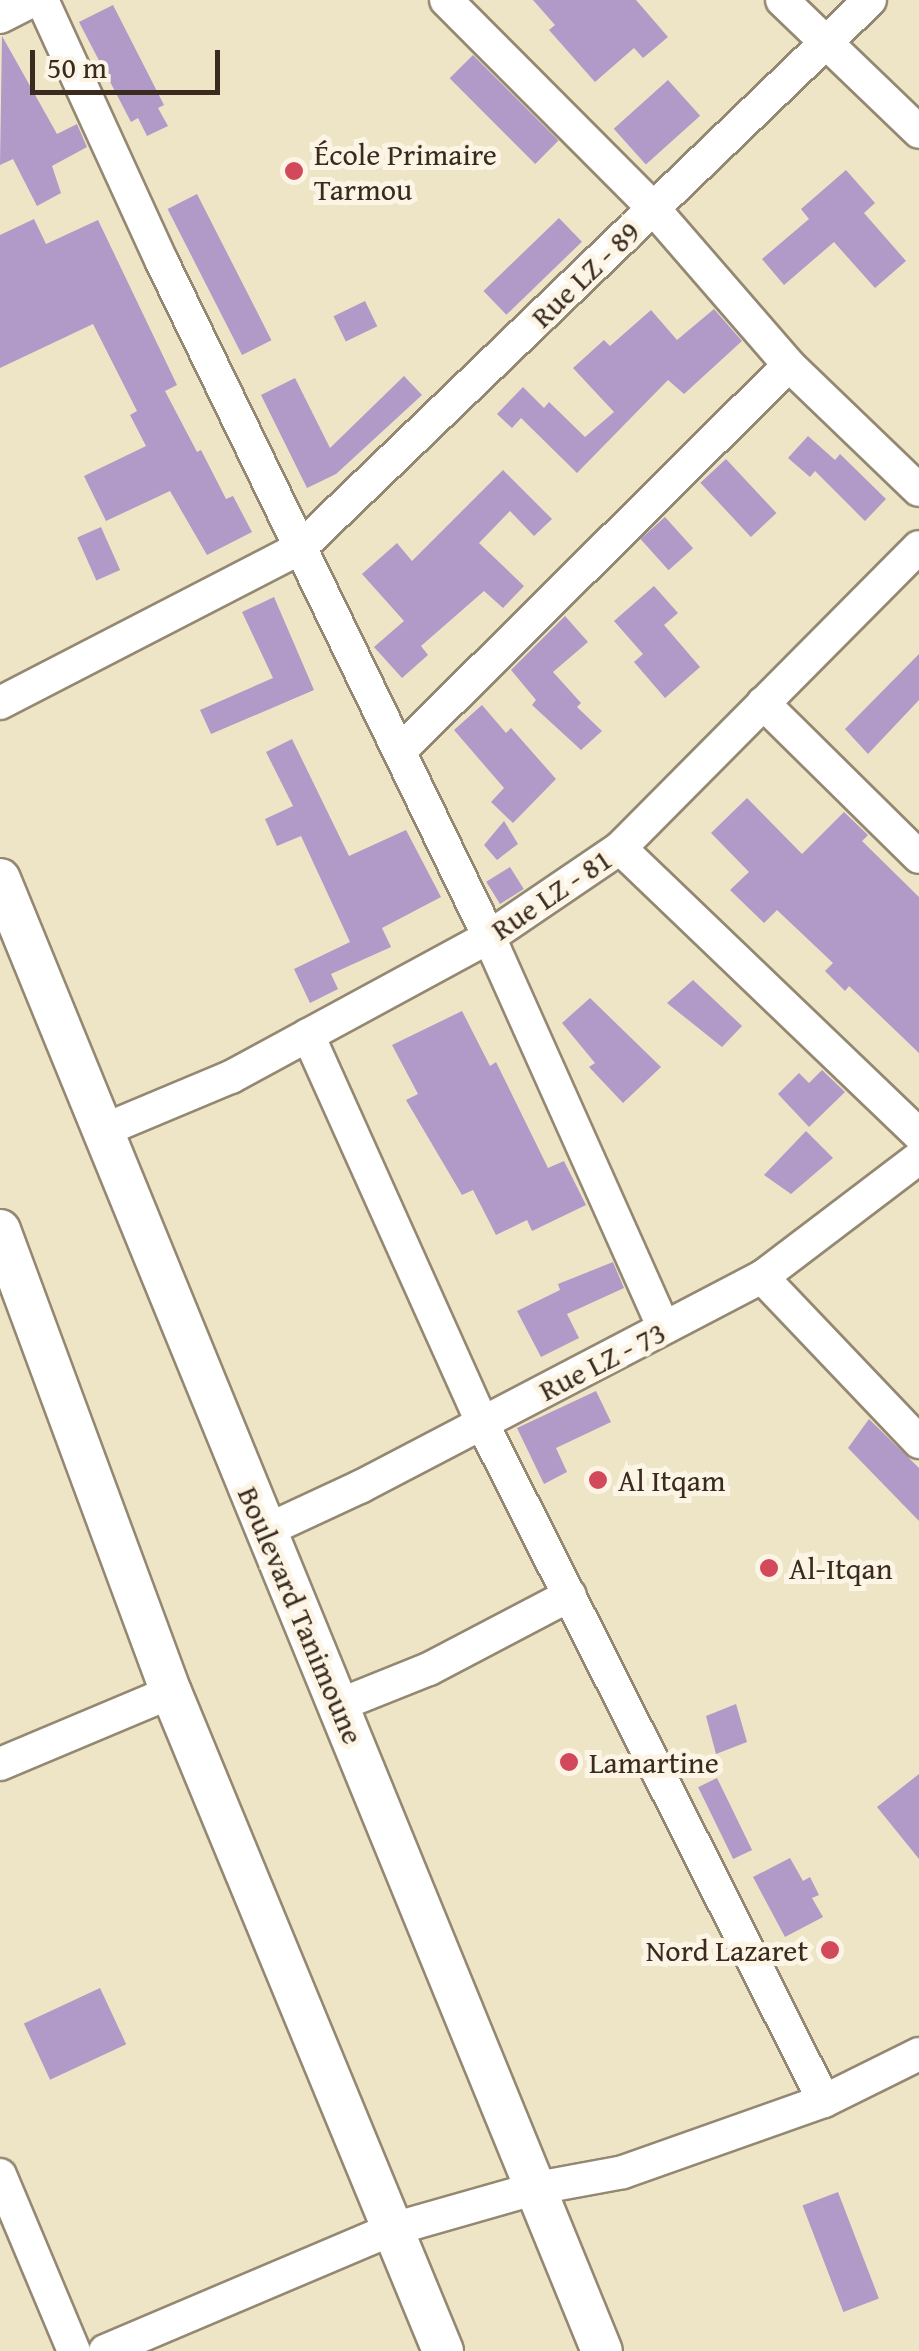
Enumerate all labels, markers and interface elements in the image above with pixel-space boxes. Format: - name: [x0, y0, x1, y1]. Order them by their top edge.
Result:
- scale bar: [35, 30, 225, 92]
- text: 50 m: [47, 45, 107, 89]
- place label: École Primaire Tarmou: [314, 136, 497, 206]
- marker: École Primaire Tarmou: [283, 160, 305, 182]
- street label: Rue LZ - 89: [523, 213, 647, 335]
- street label: Rue LZ - 81: [484, 841, 618, 947]
- street label: Rue LZ - 73: [533, 1314, 671, 1408]
- place label: Al Itqam: [618, 1462, 726, 1498]
- marker: Al Itqam: [587, 1469, 609, 1491]
- street label: Boulevard Tanimoune: [230, 1481, 372, 1749]
- place label: Al-Itqan: [789, 1550, 893, 1586]
- marker: Al-Itqan: [758, 1557, 780, 1579]
- place label: Lamartine: [589, 1744, 719, 1780]
- marker: Lamartine: [558, 1751, 580, 1773]
- place label: Nord Lazaret: [646, 1932, 808, 1968]
- marker: Nord Lazaret: [817, 1937, 843, 1963]

